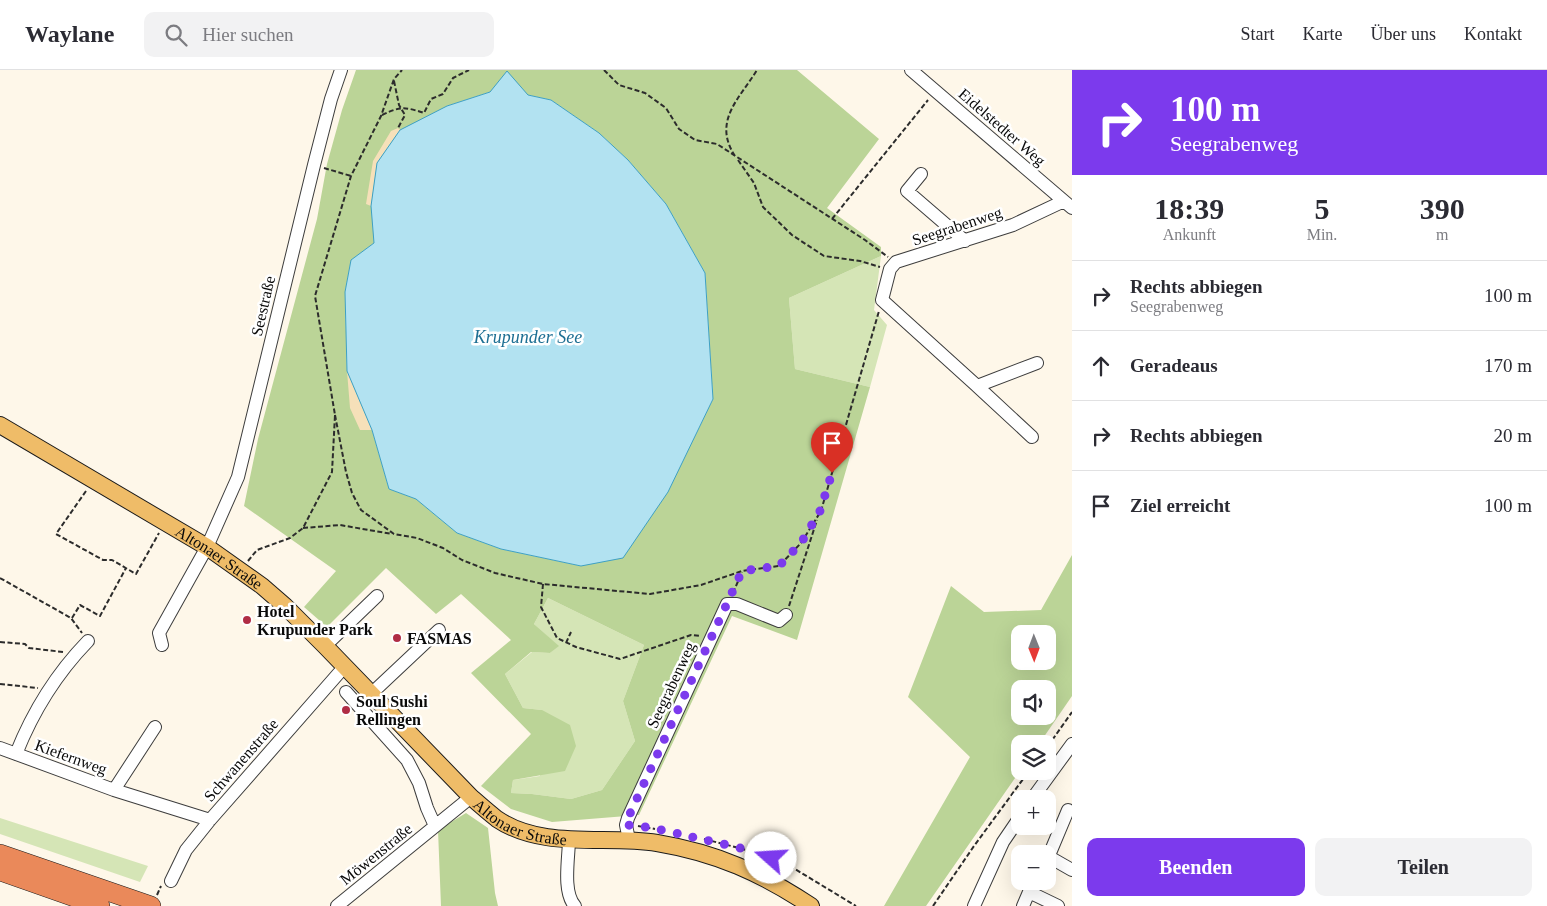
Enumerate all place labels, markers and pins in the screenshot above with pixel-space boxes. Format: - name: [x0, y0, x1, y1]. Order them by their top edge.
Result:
- pin: [811, 422, 853, 473]
- place label: Hotel Krupunder Park: [257, 603, 373, 639]
- marker: Hotel Krupunder Park: [241, 614, 253, 626]
- place label: FASMAS: [407, 630, 472, 647]
- marker: FASMAS: [391, 632, 403, 644]
- place label: Soul Sushi Rellingen: [356, 693, 428, 729]
- marker: Soul Sushi Rellingen: [340, 704, 352, 716]

